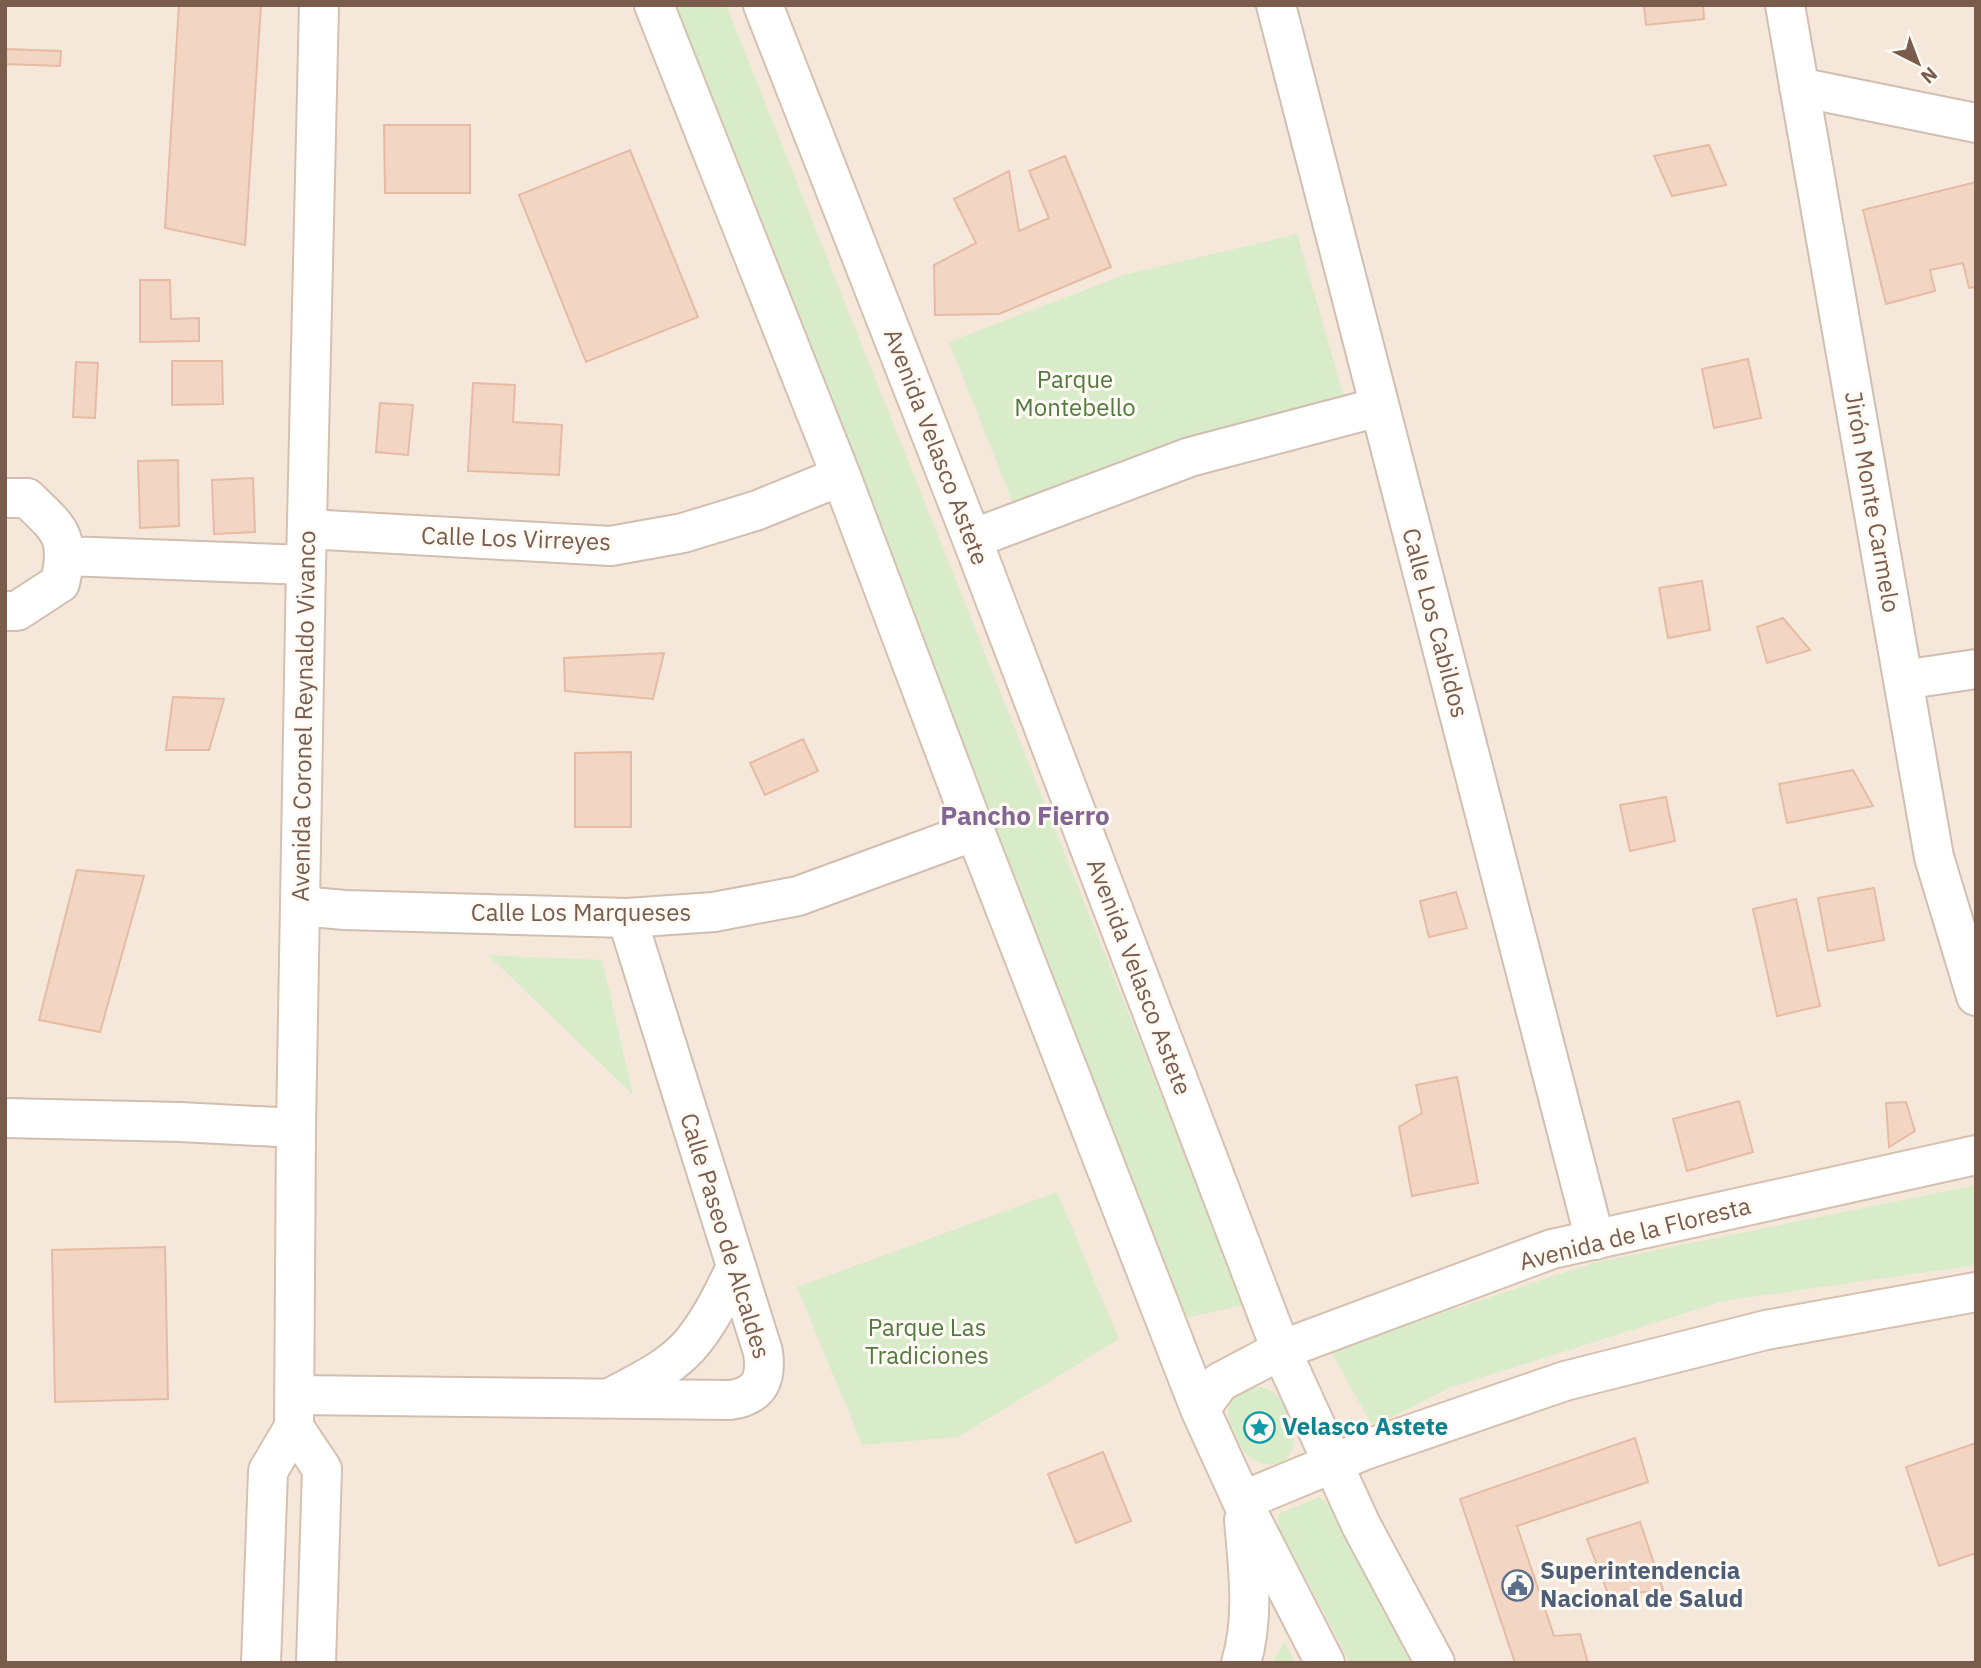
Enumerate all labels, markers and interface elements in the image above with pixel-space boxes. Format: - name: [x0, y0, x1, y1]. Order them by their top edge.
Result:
- north arrow: [1883, 28, 1953, 98]
- text: N: [1916, 62, 1943, 89]
- street label: Avenida Velasco Astete: [877, 324, 997, 569]
- park label: Parque Montebello: [1014, 363, 1136, 423]
- street label: Jirón Monte Carmelo: [1838, 389, 1908, 615]
- street label: Calle Los Virreyes: [421, 519, 612, 557]
- street label: Calle Los Cabildos: [1395, 524, 1477, 721]
- street label: Avenida Coronel Reynaldo Vivanco: [284, 530, 322, 902]
- district label: Pancho Fierro: [940, 798, 1110, 832]
- street label: Avenida Velasco Astete: [1080, 854, 1200, 1099]
- street label: Calle Los Marqueses: [471, 896, 691, 928]
- street label: Calle Paseo de Alcaldes: [673, 1109, 779, 1363]
- street label: Avenida de la Floresta: [1516, 1189, 1754, 1277]
- park label: Parque Las Tradiciones: [865, 1311, 989, 1371]
- place icon: Velasco Astete: [1242, 1410, 1276, 1444]
- place label: Velasco Astete: [1282, 1410, 1448, 1442]
- place label: Superintendencia Nacional de Salud: [1540, 1554, 1743, 1614]
- public building icon: Superintendencia Nacional de Salud: [1500, 1568, 1534, 1602]

